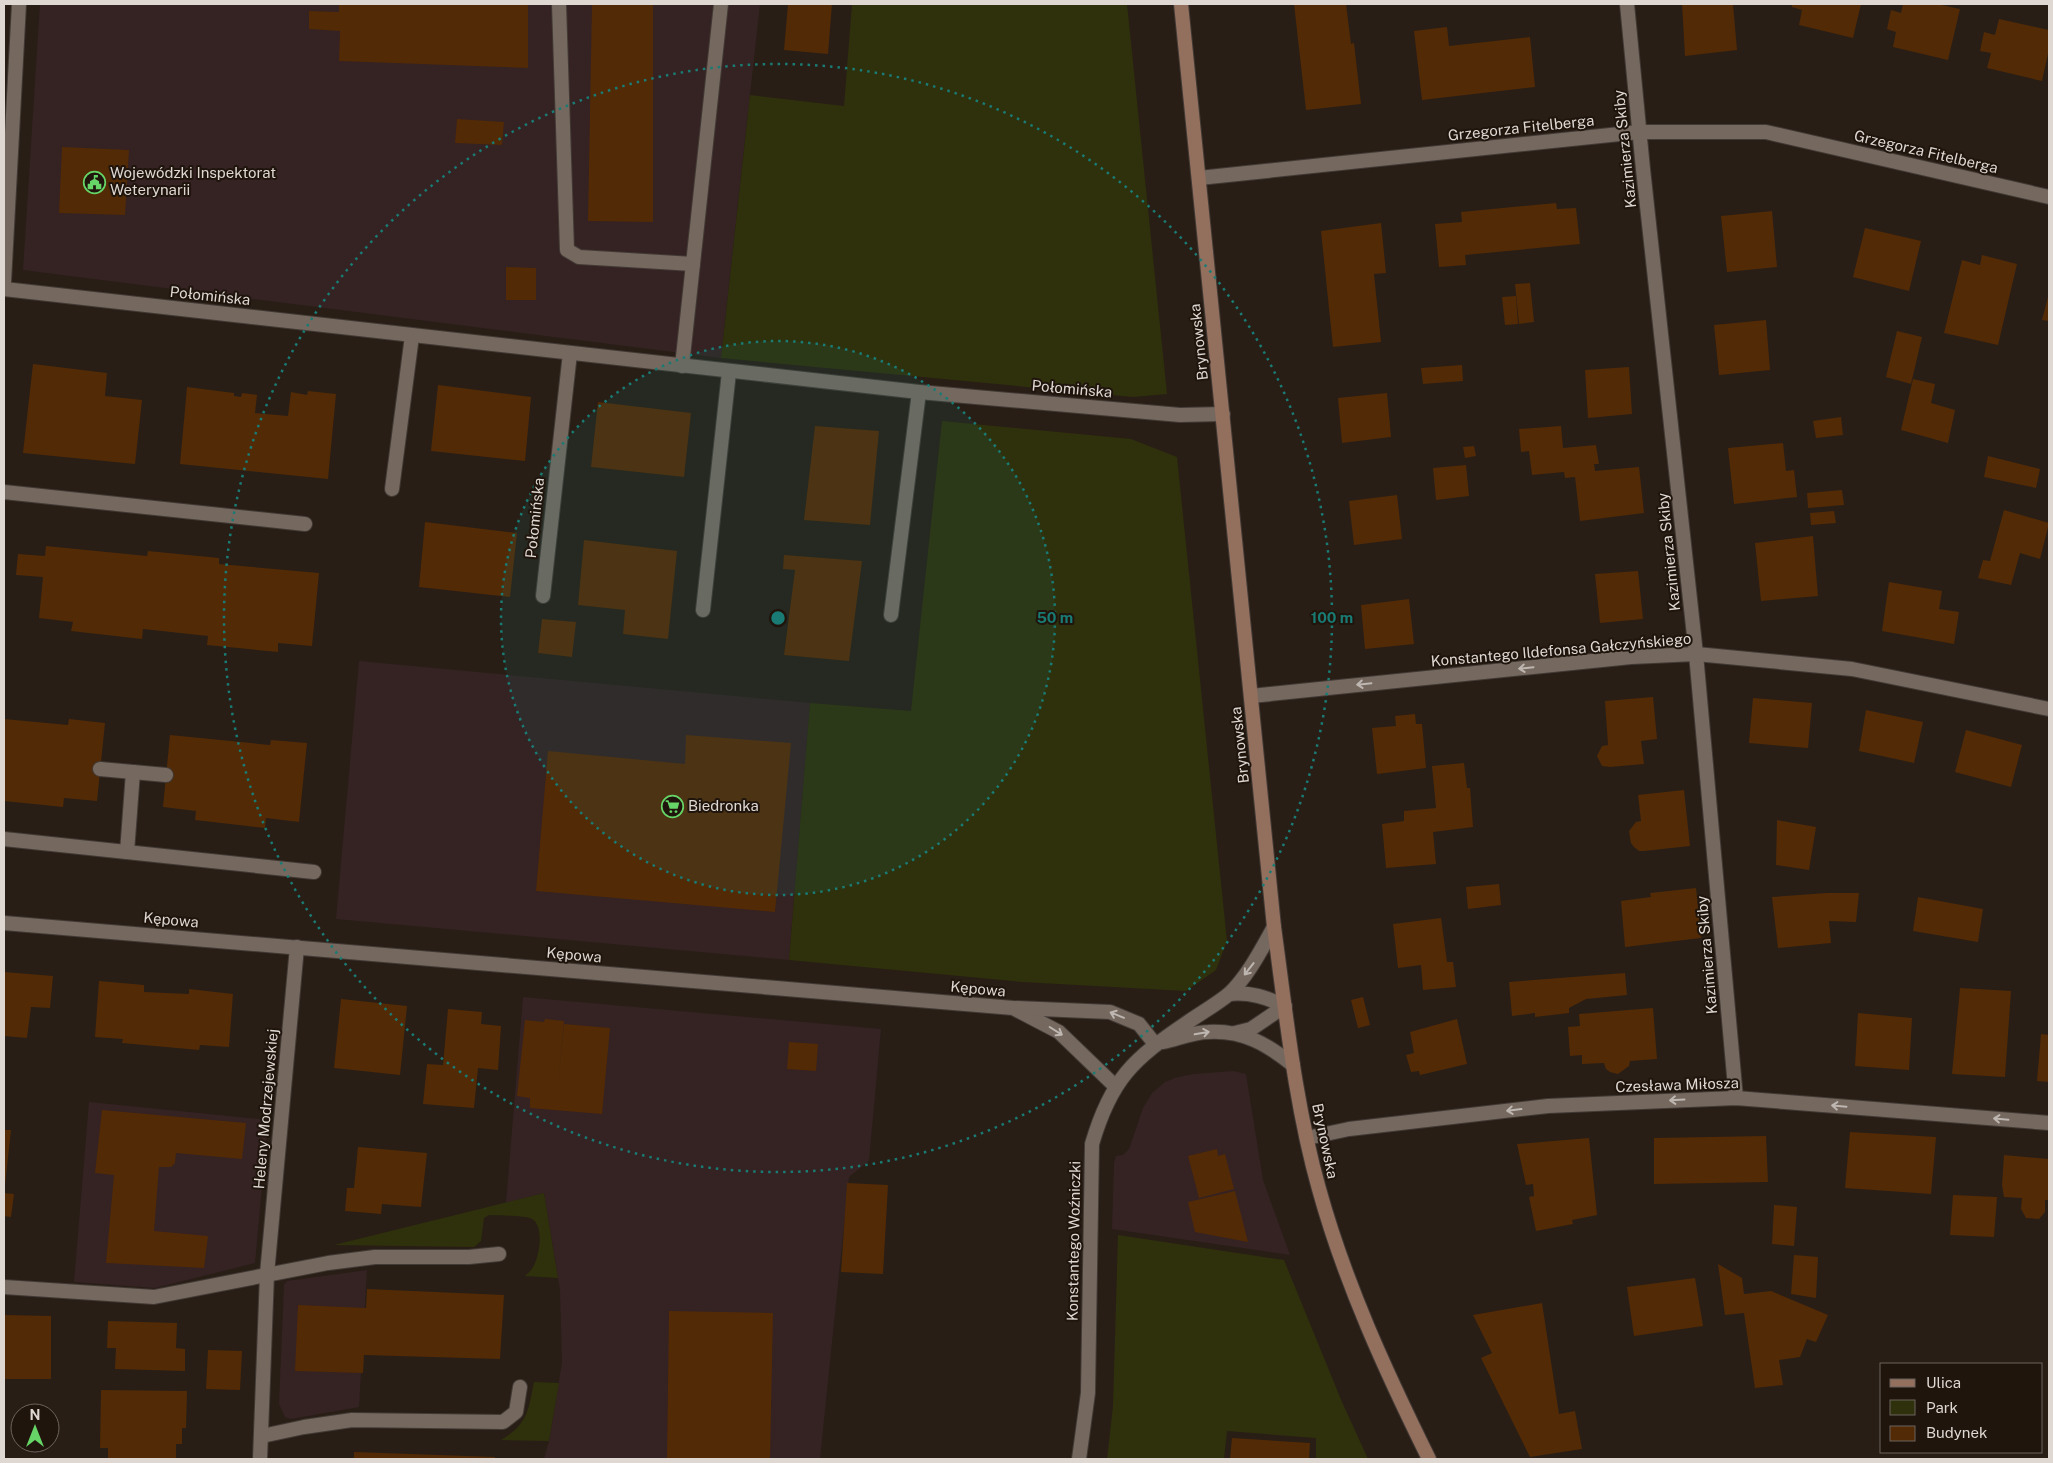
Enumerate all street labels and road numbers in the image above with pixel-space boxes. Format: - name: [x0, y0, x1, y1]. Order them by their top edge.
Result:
- street label: Kazimierza Skiby: [1610, 89, 1639, 209]
- street label: Grzegorza Fitelberga: [1447, 111, 1595, 144]
- street label: Grzegorza Fitelberga: [1853, 127, 2000, 176]
- street label: Połomińska: [169, 283, 251, 308]
- street label: Brynowska: [1186, 303, 1211, 381]
- street label: Połomińska: [1031, 377, 1113, 400]
- street label: Połomińska: [522, 477, 547, 559]
- street label: Kazimierza Skiby: [1654, 492, 1683, 612]
- street label: Konstantego Ildefonsa Gałczyńskiego: [1430, 630, 1692, 669]
- street label: Brynowska: [1227, 706, 1252, 784]
- street label: Kazimierza Skiby: [1693, 895, 1720, 1015]
- street label: Kępowa: [143, 909, 199, 930]
- street label: Kępowa: [546, 944, 602, 965]
- street label: Kępowa: [950, 978, 1006, 999]
- street label: Heleny Modrzejewskiej: [250, 1028, 281, 1190]
- street label: Czesława Miłosza: [1615, 1074, 1739, 1095]
- street label: Brynowska: [1309, 1102, 1342, 1180]
- street label: Konstantego Woźniczki: [1064, 1161, 1083, 1321]

